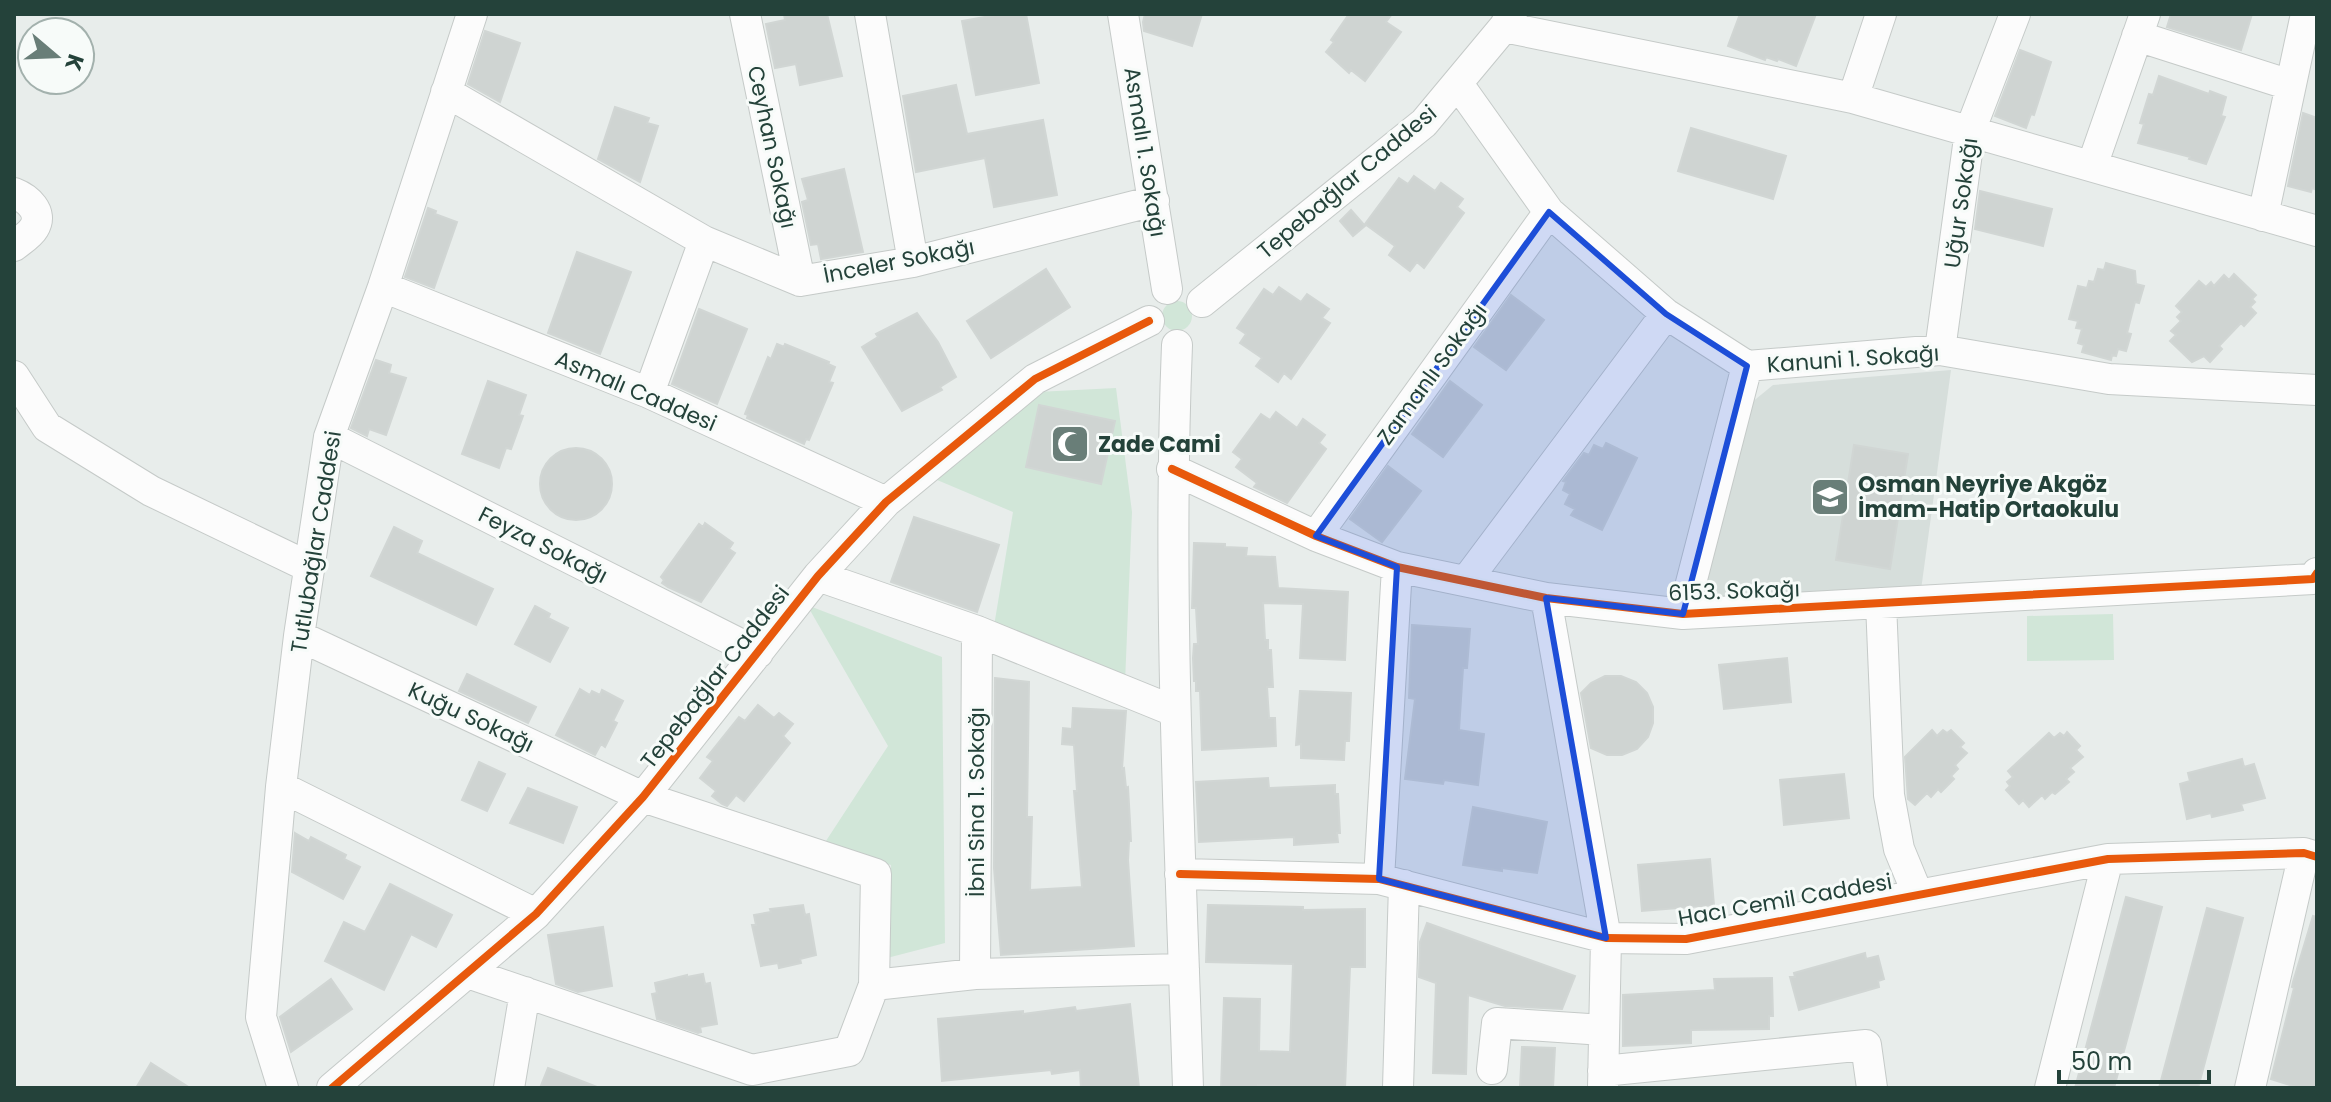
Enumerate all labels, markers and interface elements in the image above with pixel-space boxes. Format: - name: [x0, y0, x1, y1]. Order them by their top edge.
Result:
- north arrow: [16, 16, 96, 96]
- text: K: [57, 50, 92, 75]
- street label: Ceyhan Sokağı: [740, 63, 804, 231]
- street label: Asmalı 1. Sokağı: [1116, 65, 1174, 239]
- street label: Tepebağlar Caddesi: [1251, 98, 1443, 266]
- street label: Uğur Sokağı: [1937, 136, 1985, 270]
- street label: İnceler Sokağı: [821, 231, 977, 291]
- street label: Zamanlı Sokağı: [1370, 297, 1494, 451]
- street label: Kanuni 1. Sokağı: [1766, 338, 1940, 380]
- street label: Asmalı Caddesi: [550, 343, 722, 439]
- mosque icon: Zade Cami: [1049, 423, 1091, 465]
- street label: Tutlubağlar Caddesi: [283, 429, 349, 655]
- place label: Zade Cami: [1098, 429, 1221, 460]
- place label: Osman Neyriye Akgöz İmam-Hatip Ortaokulu: [1858, 469, 2119, 525]
- school or university icon: Osman Neyriye Akgöz İmam-Hatip Ortaokulu: [1809, 476, 1851, 518]
- street label: Feyza Sokağı: [473, 499, 613, 591]
- street label: 6153. Sokağı: [1668, 573, 1800, 609]
- street label: Tepebağlar Caddesi: [633, 579, 797, 775]
- street label: Kuğu Sokağı: [403, 674, 539, 760]
- street label: İbni Sina 1. Sokağı: [961, 707, 992, 897]
- street label: Hacı Cemil Caddesi: [1676, 866, 1894, 934]
- scale bar: [2059, 1034, 2209, 1084]
- text: 50 m: [2071, 1045, 2132, 1078]

